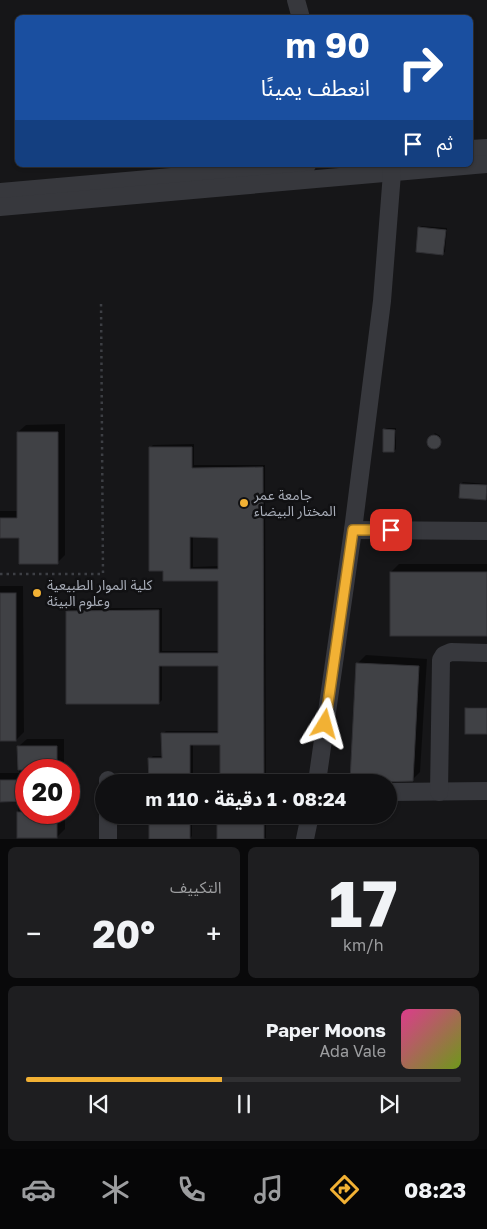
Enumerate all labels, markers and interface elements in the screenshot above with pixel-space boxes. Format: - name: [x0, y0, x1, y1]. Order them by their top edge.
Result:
- text: 90 m: [286, 24, 370, 66]
- icon: right: [388, 35, 453, 100]
- text: انعطف يمينًا: [261, 74, 370, 101]
- icon: arrive: [399, 130, 427, 158]
- text: ثم: [437, 131, 453, 154]
- place label: جامعة عمر المختار البيضاء: [253, 486, 336, 520]
- marker: جامعة عمر المختار البيضاء: [238, 497, 250, 509]
- pin: [370, 509, 412, 551]
- icon: arrive: [377, 516, 405, 544]
- place label: كلية الموار الطبيعية وعلوم البيئة: [47, 576, 153, 612]
- marker: كلية الموار الطبيعية وعلوم البيئة: [31, 587, 43, 599]
- position arrow: [298, 697, 350, 749]
- speed limit sign: 20: [15, 759, 80, 824]
- text: 08:24 · 1 دقيقة · 110 m: [146, 787, 346, 810]
- text: 17: [329, 863, 398, 941]
- text: التكييف: [170, 877, 222, 897]
- text: 20°: [92, 911, 155, 956]
- text: −: [26, 917, 41, 950]
- text: +: [206, 917, 221, 950]
- text: km/h: [343, 935, 384, 955]
- text: Paper Moons: [266, 1018, 386, 1041]
- text: Ada Vale: [320, 1041, 386, 1061]
- icon: previous: [85, 1090, 113, 1118]
- icon: pause: [230, 1090, 258, 1118]
- icon: next: [375, 1090, 403, 1118]
- icon: car: [21, 1172, 56, 1207]
- icon: climate: [98, 1172, 133, 1207]
- icon: phone: [174, 1172, 209, 1207]
- icon: music: [251, 1172, 286, 1207]
- icon: directions: [327, 1172, 362, 1207]
- text: 08:23: [404, 1176, 466, 1203]

